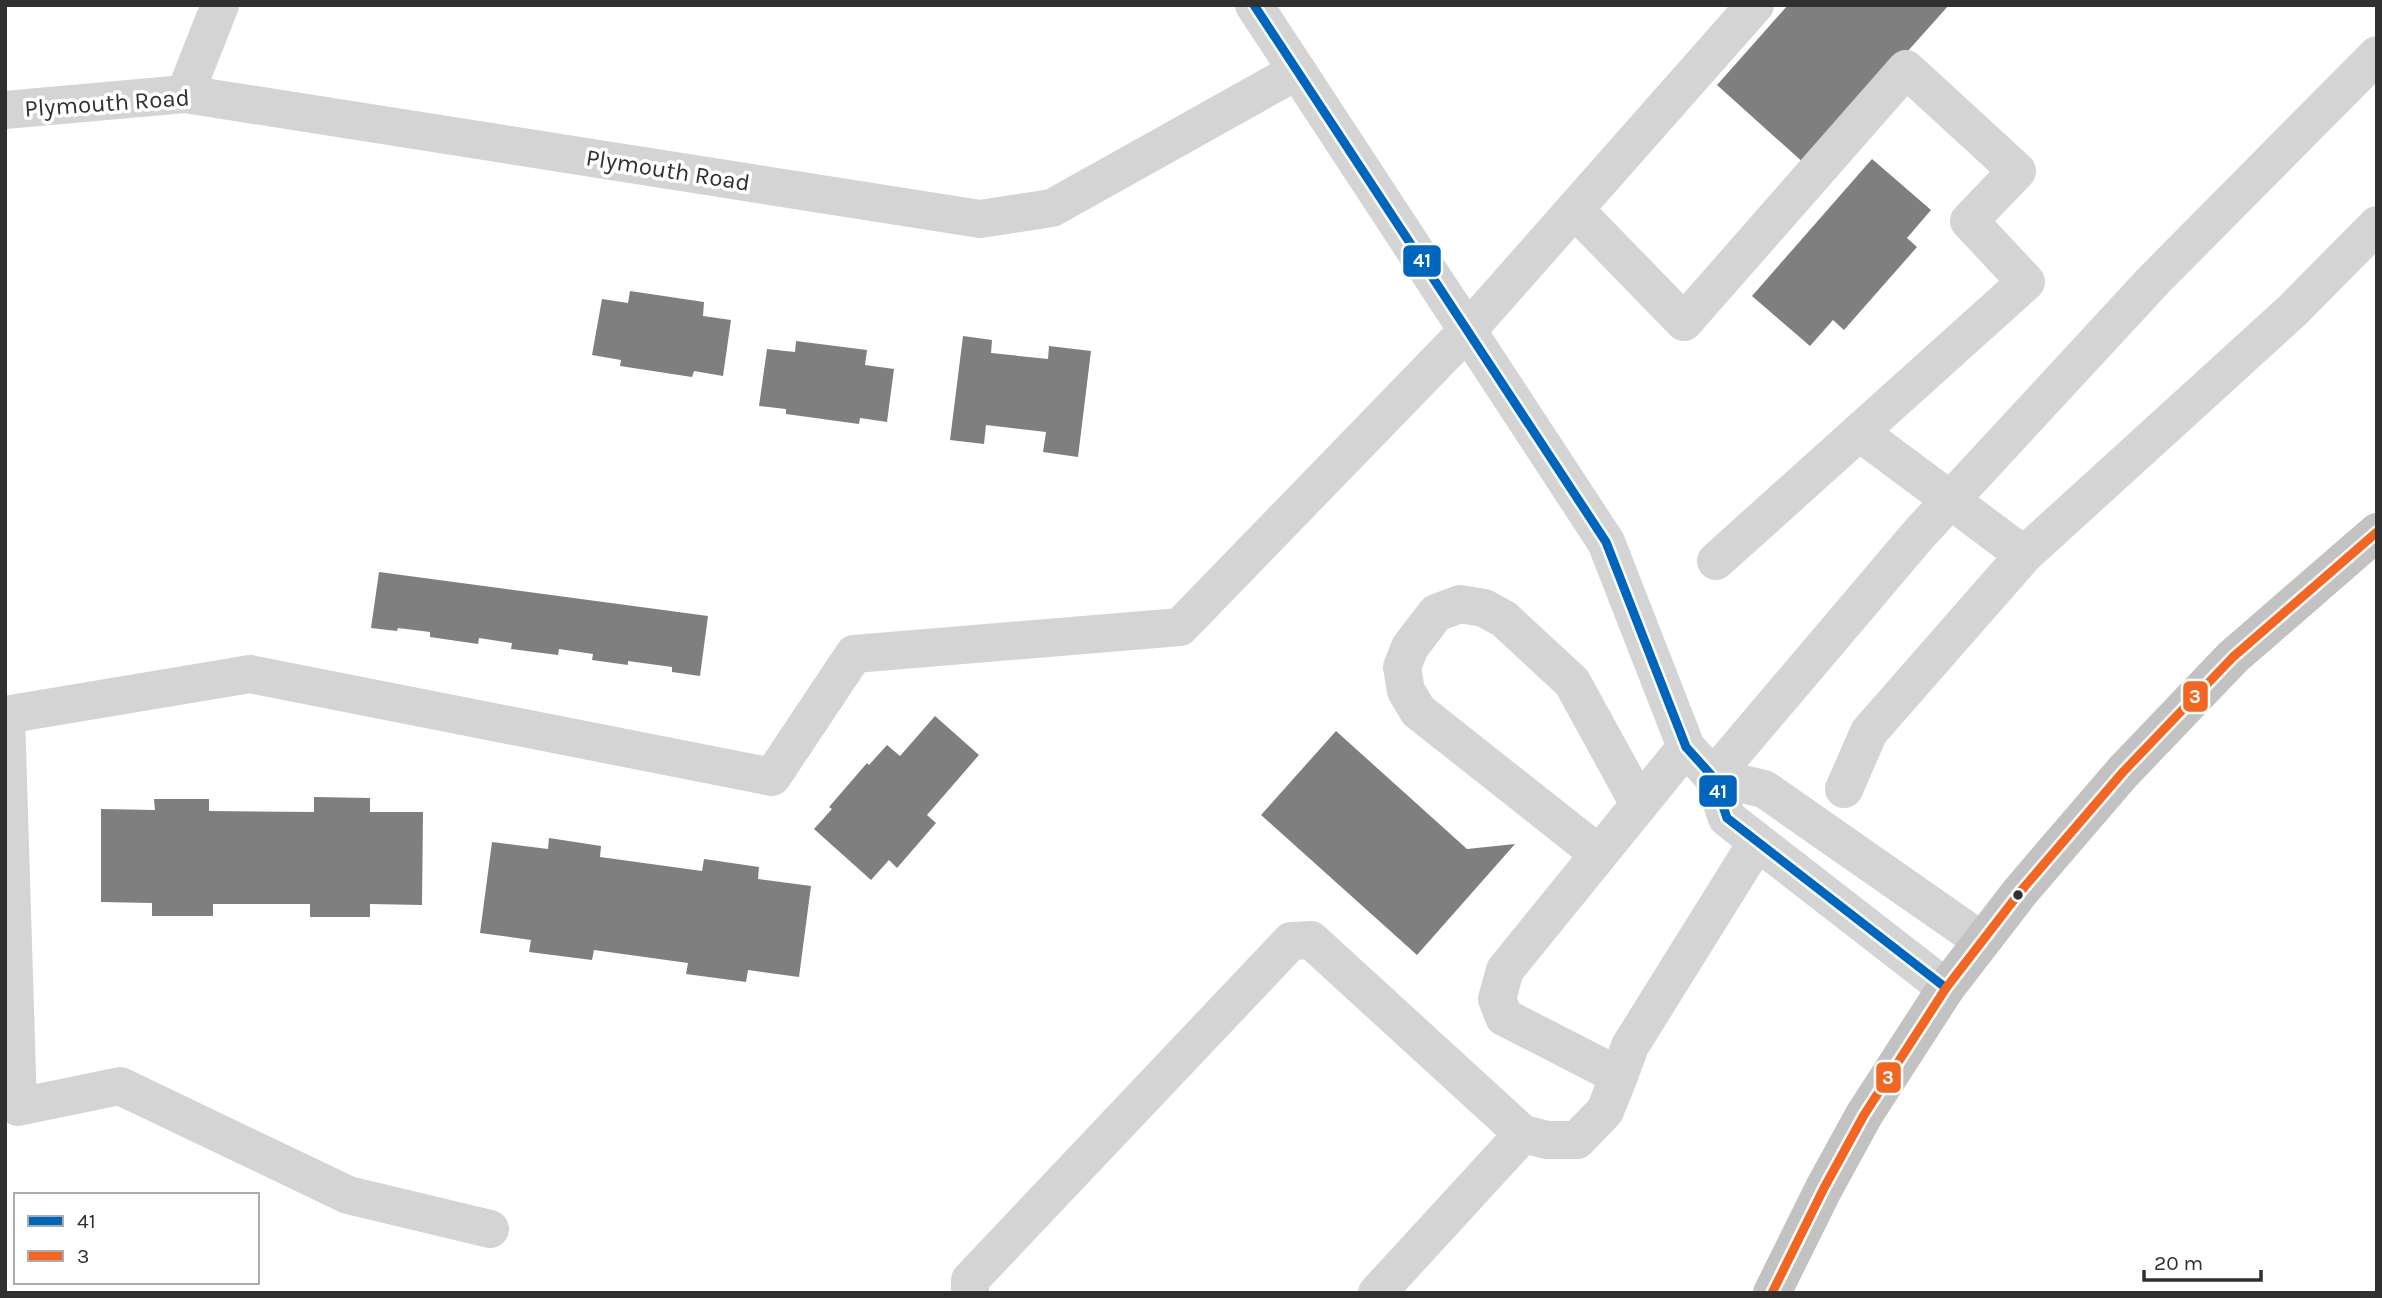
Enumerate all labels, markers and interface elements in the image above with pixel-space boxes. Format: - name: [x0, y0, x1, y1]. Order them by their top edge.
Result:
- street label: Plymouth Road: [23, 83, 191, 123]
- street label: Plymouth Road: [584, 143, 752, 197]
- line badge: 41: [1402, 244, 1442, 278]
- text: 41: [1413, 250, 1431, 272]
- line badge: 3: [2182, 680, 2209, 713]
- text: 3: [2189, 686, 2201, 708]
- line badge: 41: [1698, 774, 1738, 808]
- text: 41: [1709, 781, 1727, 803]
- unlabelled marker: [2011, 888, 2025, 902]
- line badge: 3: [1875, 1061, 1902, 1094]
- text: 3: [1882, 1067, 1894, 1089]
- legend: [14, 1193, 259, 1284]
- text: 41: [77, 1209, 96, 1233]
- scale bar: [2144, 1238, 2261, 1282]
- text: 3: [77, 1244, 89, 1268]
- text: 20 m: [2154, 1251, 2203, 1275]

